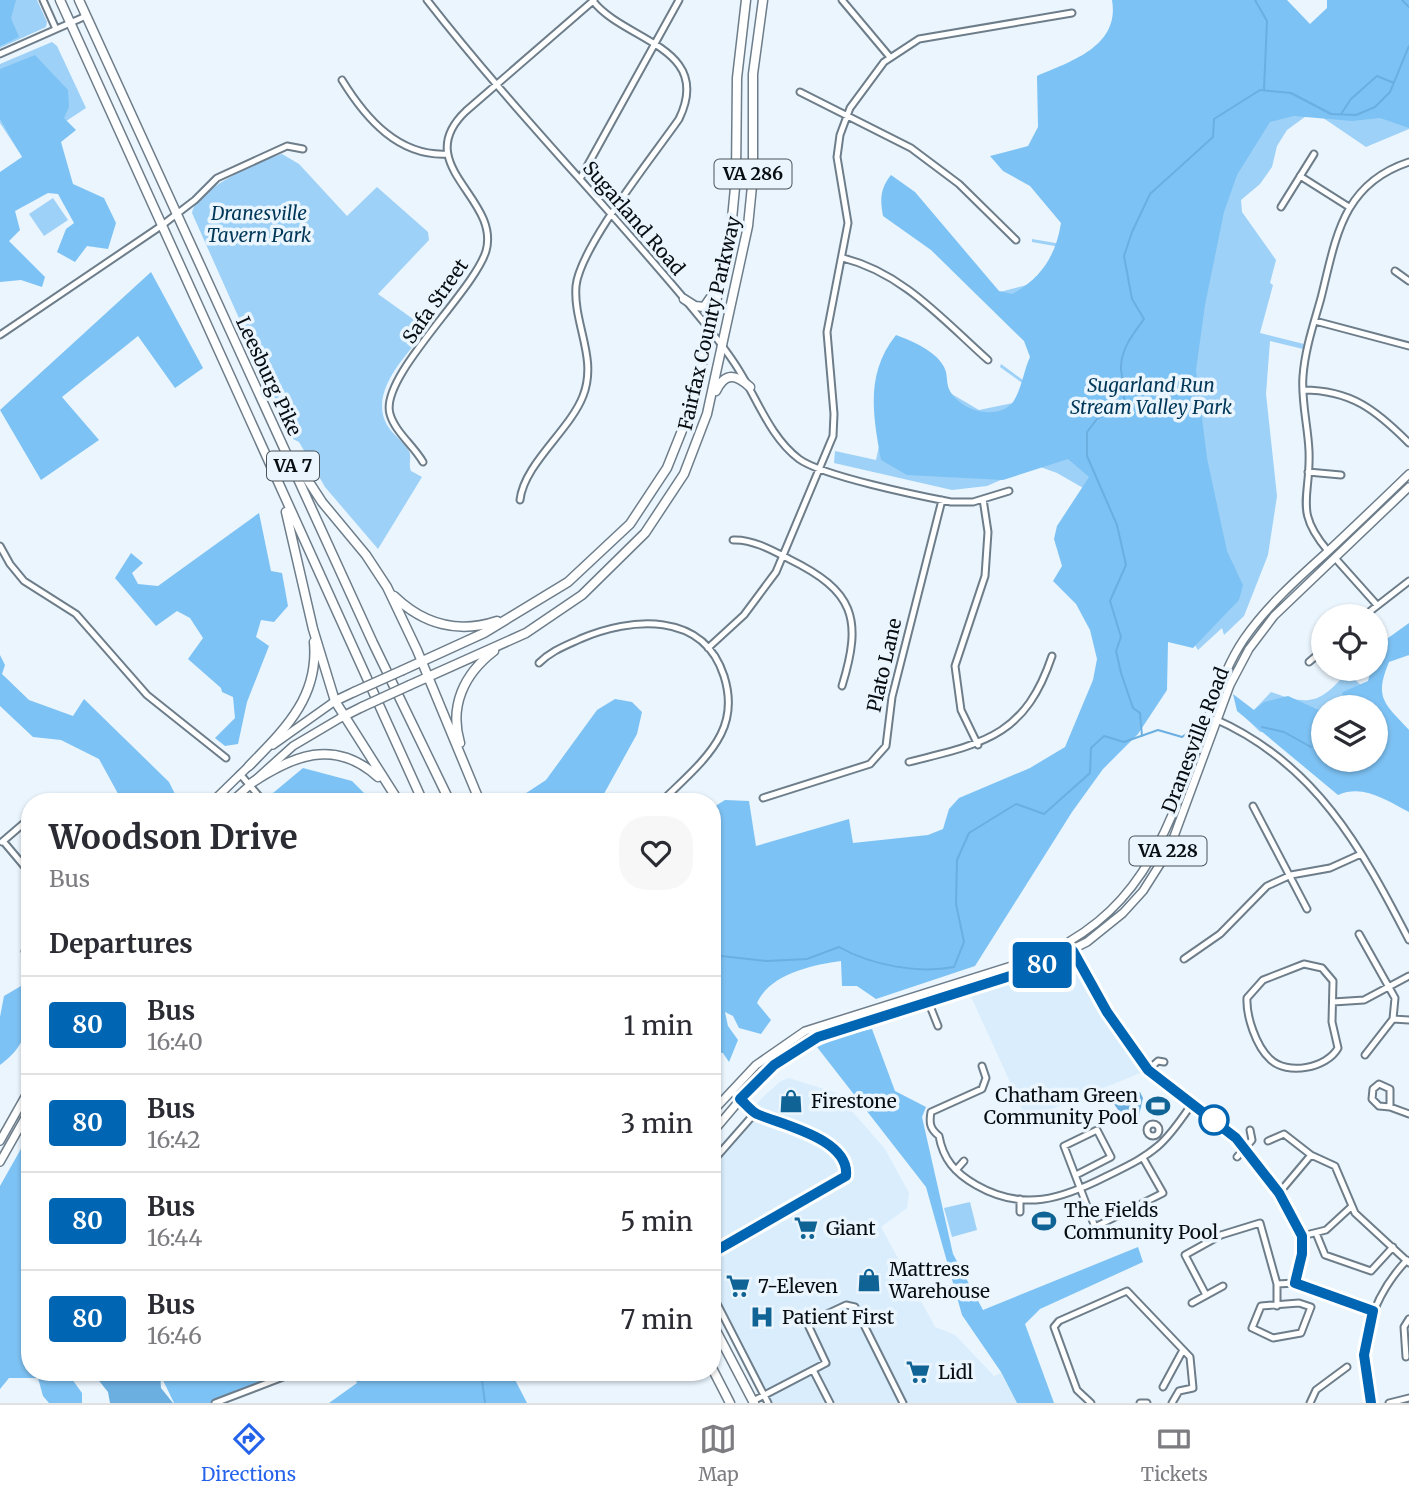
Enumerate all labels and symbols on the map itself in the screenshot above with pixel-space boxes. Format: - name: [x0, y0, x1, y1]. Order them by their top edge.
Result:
- street label: Sugarland Road: [578, 156, 690, 280]
- road number: VA 286: [714, 160, 792, 188]
- park label: Dranesville Tavern Park: [207, 201, 312, 247]
- street label: Fairfax County Parkway: [673, 214, 745, 432]
- street label: Safa Street: [397, 253, 473, 348]
- street label: Leesburg Pike: [231, 313, 307, 439]
- park label: Sugarland Run Stream Valley Park: [1070, 373, 1233, 419]
- road number: VA 7: [267, 452, 319, 480]
- street label: Plato Lane: [862, 616, 906, 714]
- street label: Dranesville Road: [1156, 664, 1234, 816]
- road number: VA 228: [1130, 836, 1206, 866]
- line badge: 80: [1010, 942, 1074, 988]
- place label: Chatham Green Community Pool: [984, 1083, 1138, 1129]
- shop icon: Firestone: [777, 1087, 805, 1115]
- place label: Firestone: [811, 1089, 897, 1113]
- sports icon: Chatham Green Community Pool: [1144, 1092, 1172, 1120]
- unlabelled marker: [1199, 1105, 1229, 1135]
- place label: The Fields Community Pool: [1064, 1198, 1218, 1244]
- sports icon: The Fields Community Pool: [1030, 1207, 1058, 1235]
- supermarket icon: Giant: [792, 1214, 820, 1242]
- place label: Giant: [826, 1216, 876, 1240]
- place label: Mattress Warehouse: [888, 1257, 990, 1303]
- shop icon: Mattress Warehouse: [855, 1266, 883, 1294]
- supermarket icon: 7-Eleven: [724, 1272, 752, 1300]
- place label: 7-Eleven: [758, 1274, 838, 1298]
- hospital icon: Patient First: [748, 1303, 776, 1331]
- place label: Patient First: [782, 1305, 895, 1329]
- supermarket icon: Lidl: [904, 1358, 932, 1386]
- place label: Lidl: [938, 1360, 973, 1384]

